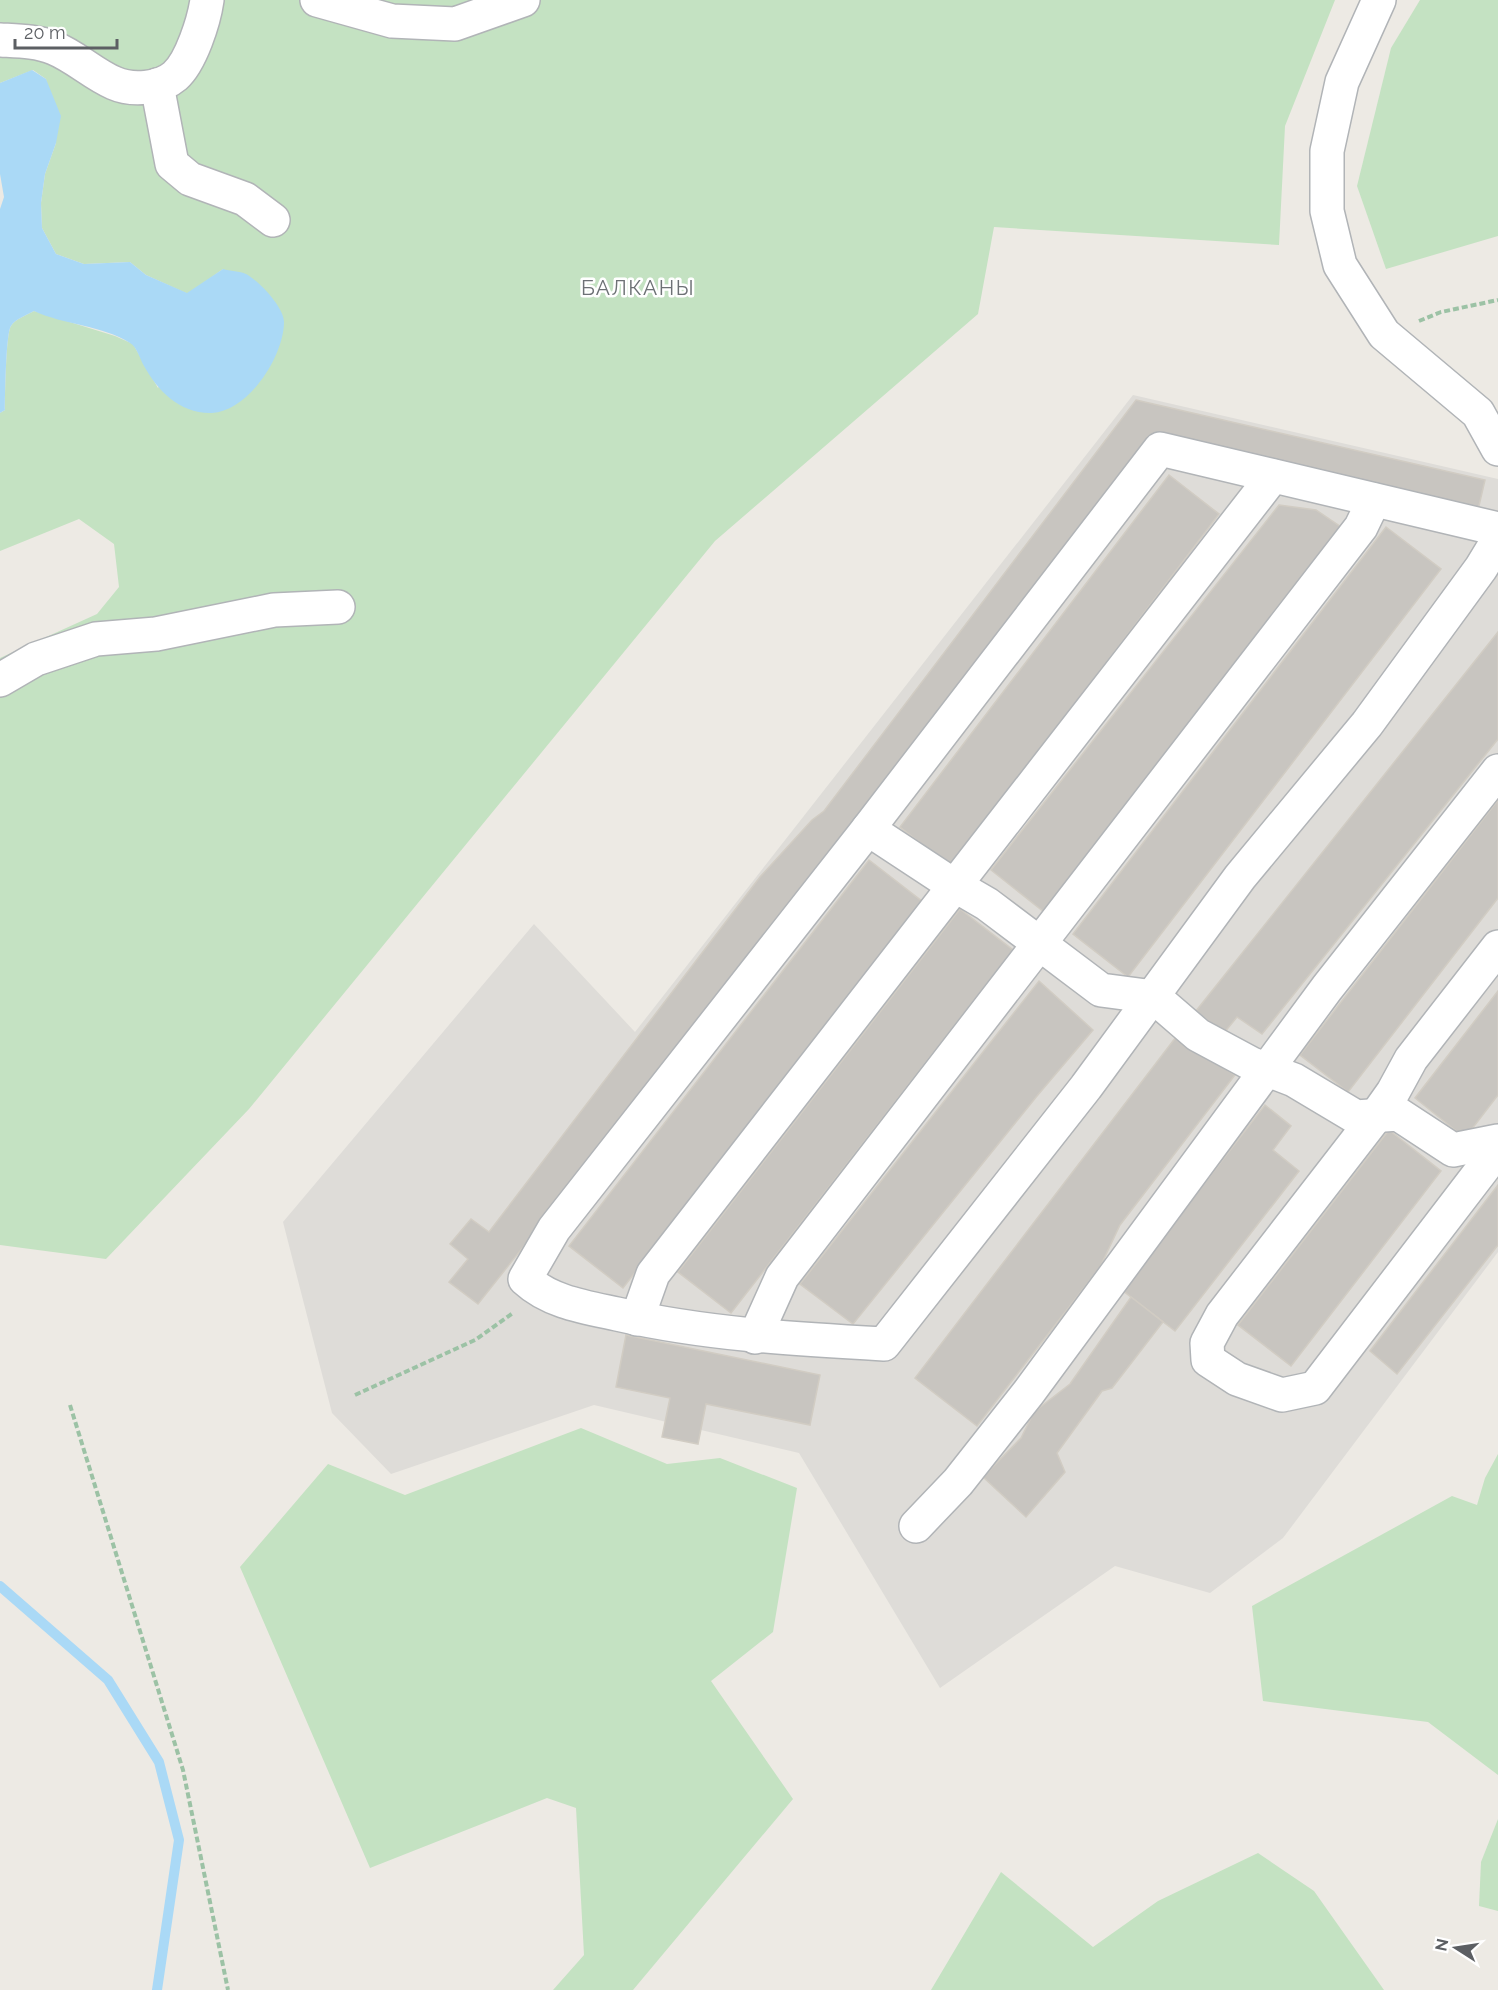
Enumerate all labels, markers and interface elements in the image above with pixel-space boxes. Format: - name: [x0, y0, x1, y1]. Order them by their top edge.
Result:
- scale bar: [15, 12, 117, 50]
- text: 20 m: [24, 22, 66, 43]
- district label: БАЛКАНЫ: [581, 275, 695, 300]
- north arrow: [1426, 1918, 1486, 1978]
- text: N: [1431, 1937, 1452, 1953]

